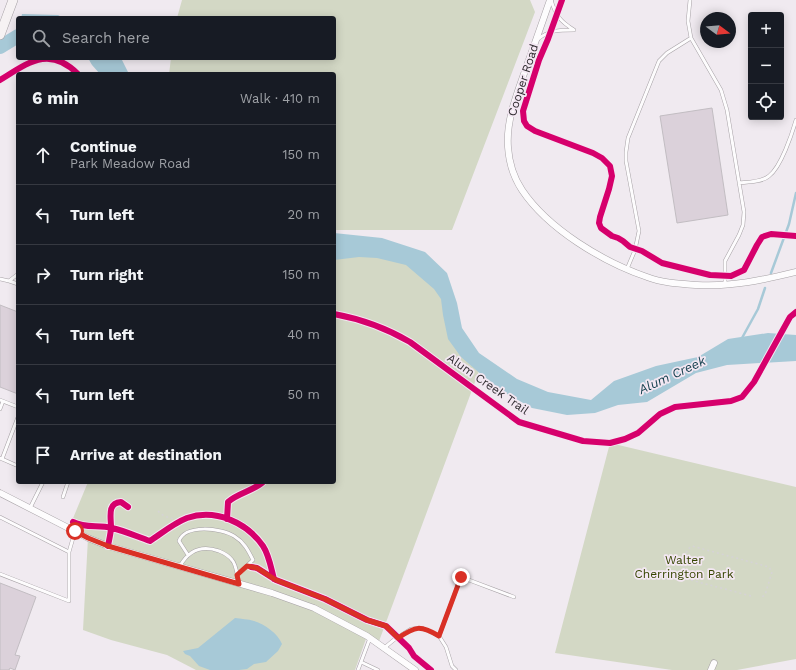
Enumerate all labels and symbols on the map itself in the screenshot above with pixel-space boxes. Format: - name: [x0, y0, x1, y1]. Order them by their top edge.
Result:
- north arrow: [700, 12, 736, 48]
- street label: Cooper Road: [505, 42, 541, 118]
- street label: Alum Creek Trail: [444, 351, 532, 418]
- water label: Alum Creek: [635, 353, 709, 397]
- route start: [66, 522, 84, 540]
- park label: Walter Cherrington Park: [635, 553, 734, 581]
- route end: [452, 568, 470, 586]

